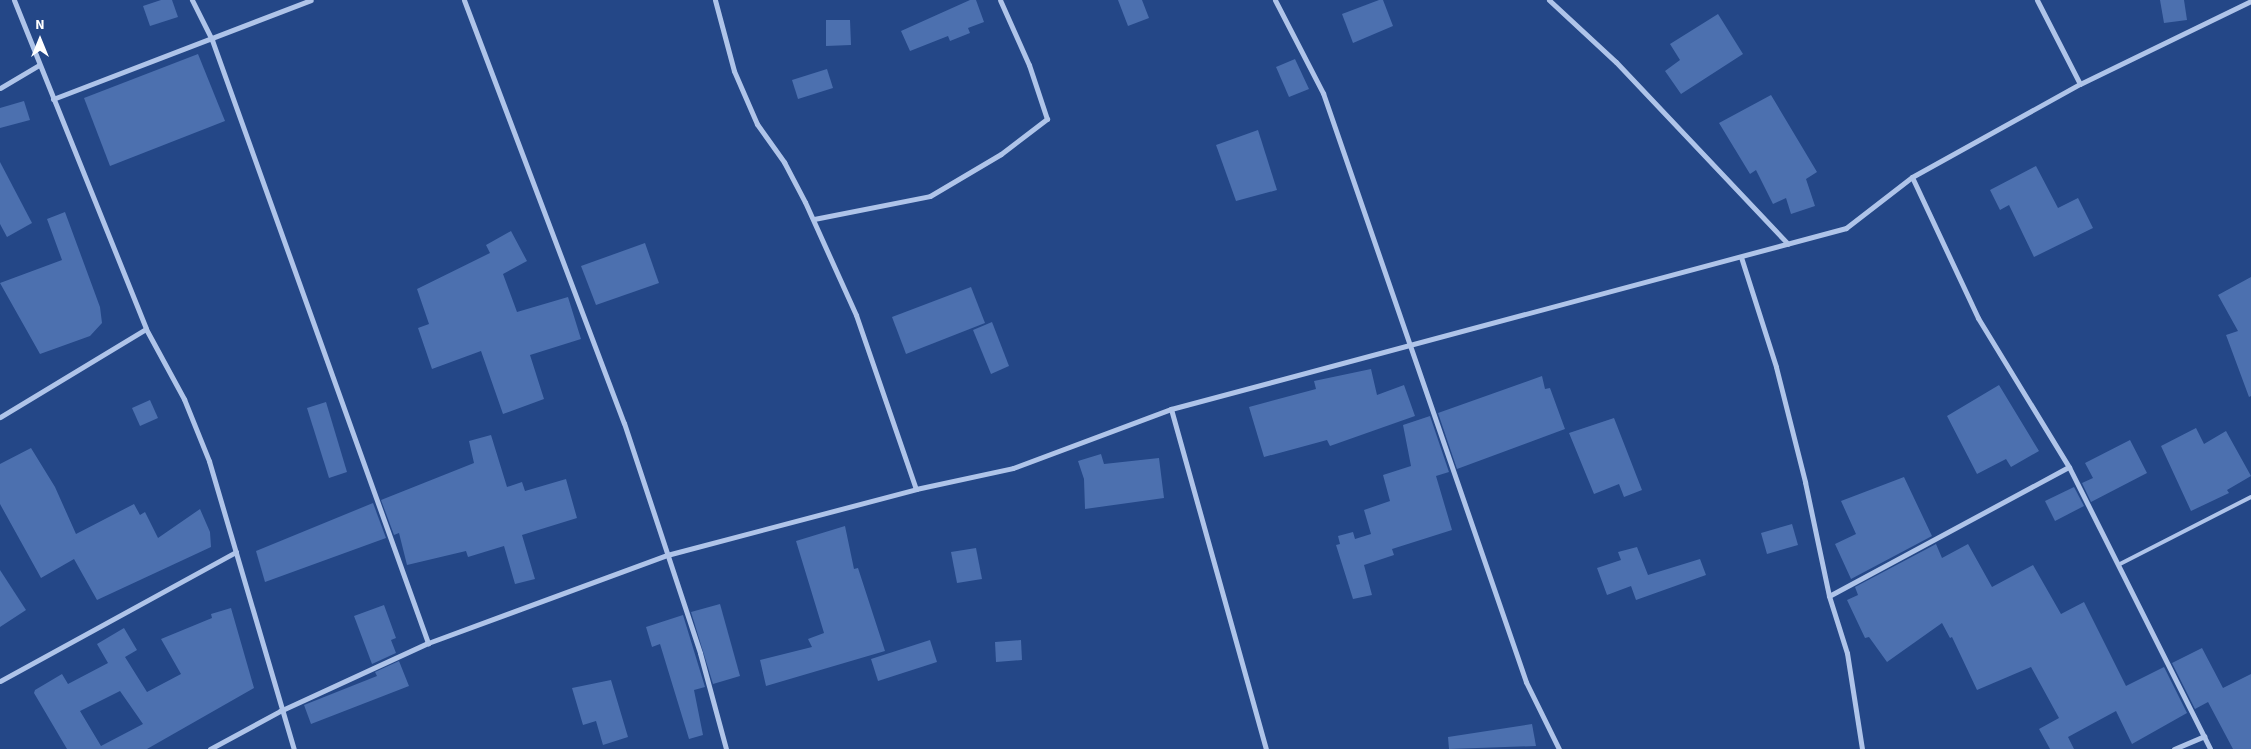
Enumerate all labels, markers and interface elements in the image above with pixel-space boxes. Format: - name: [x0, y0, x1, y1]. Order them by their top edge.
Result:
- north arrow: [15, 15, 65, 65]
- text: N: [35, 15, 45, 35]

